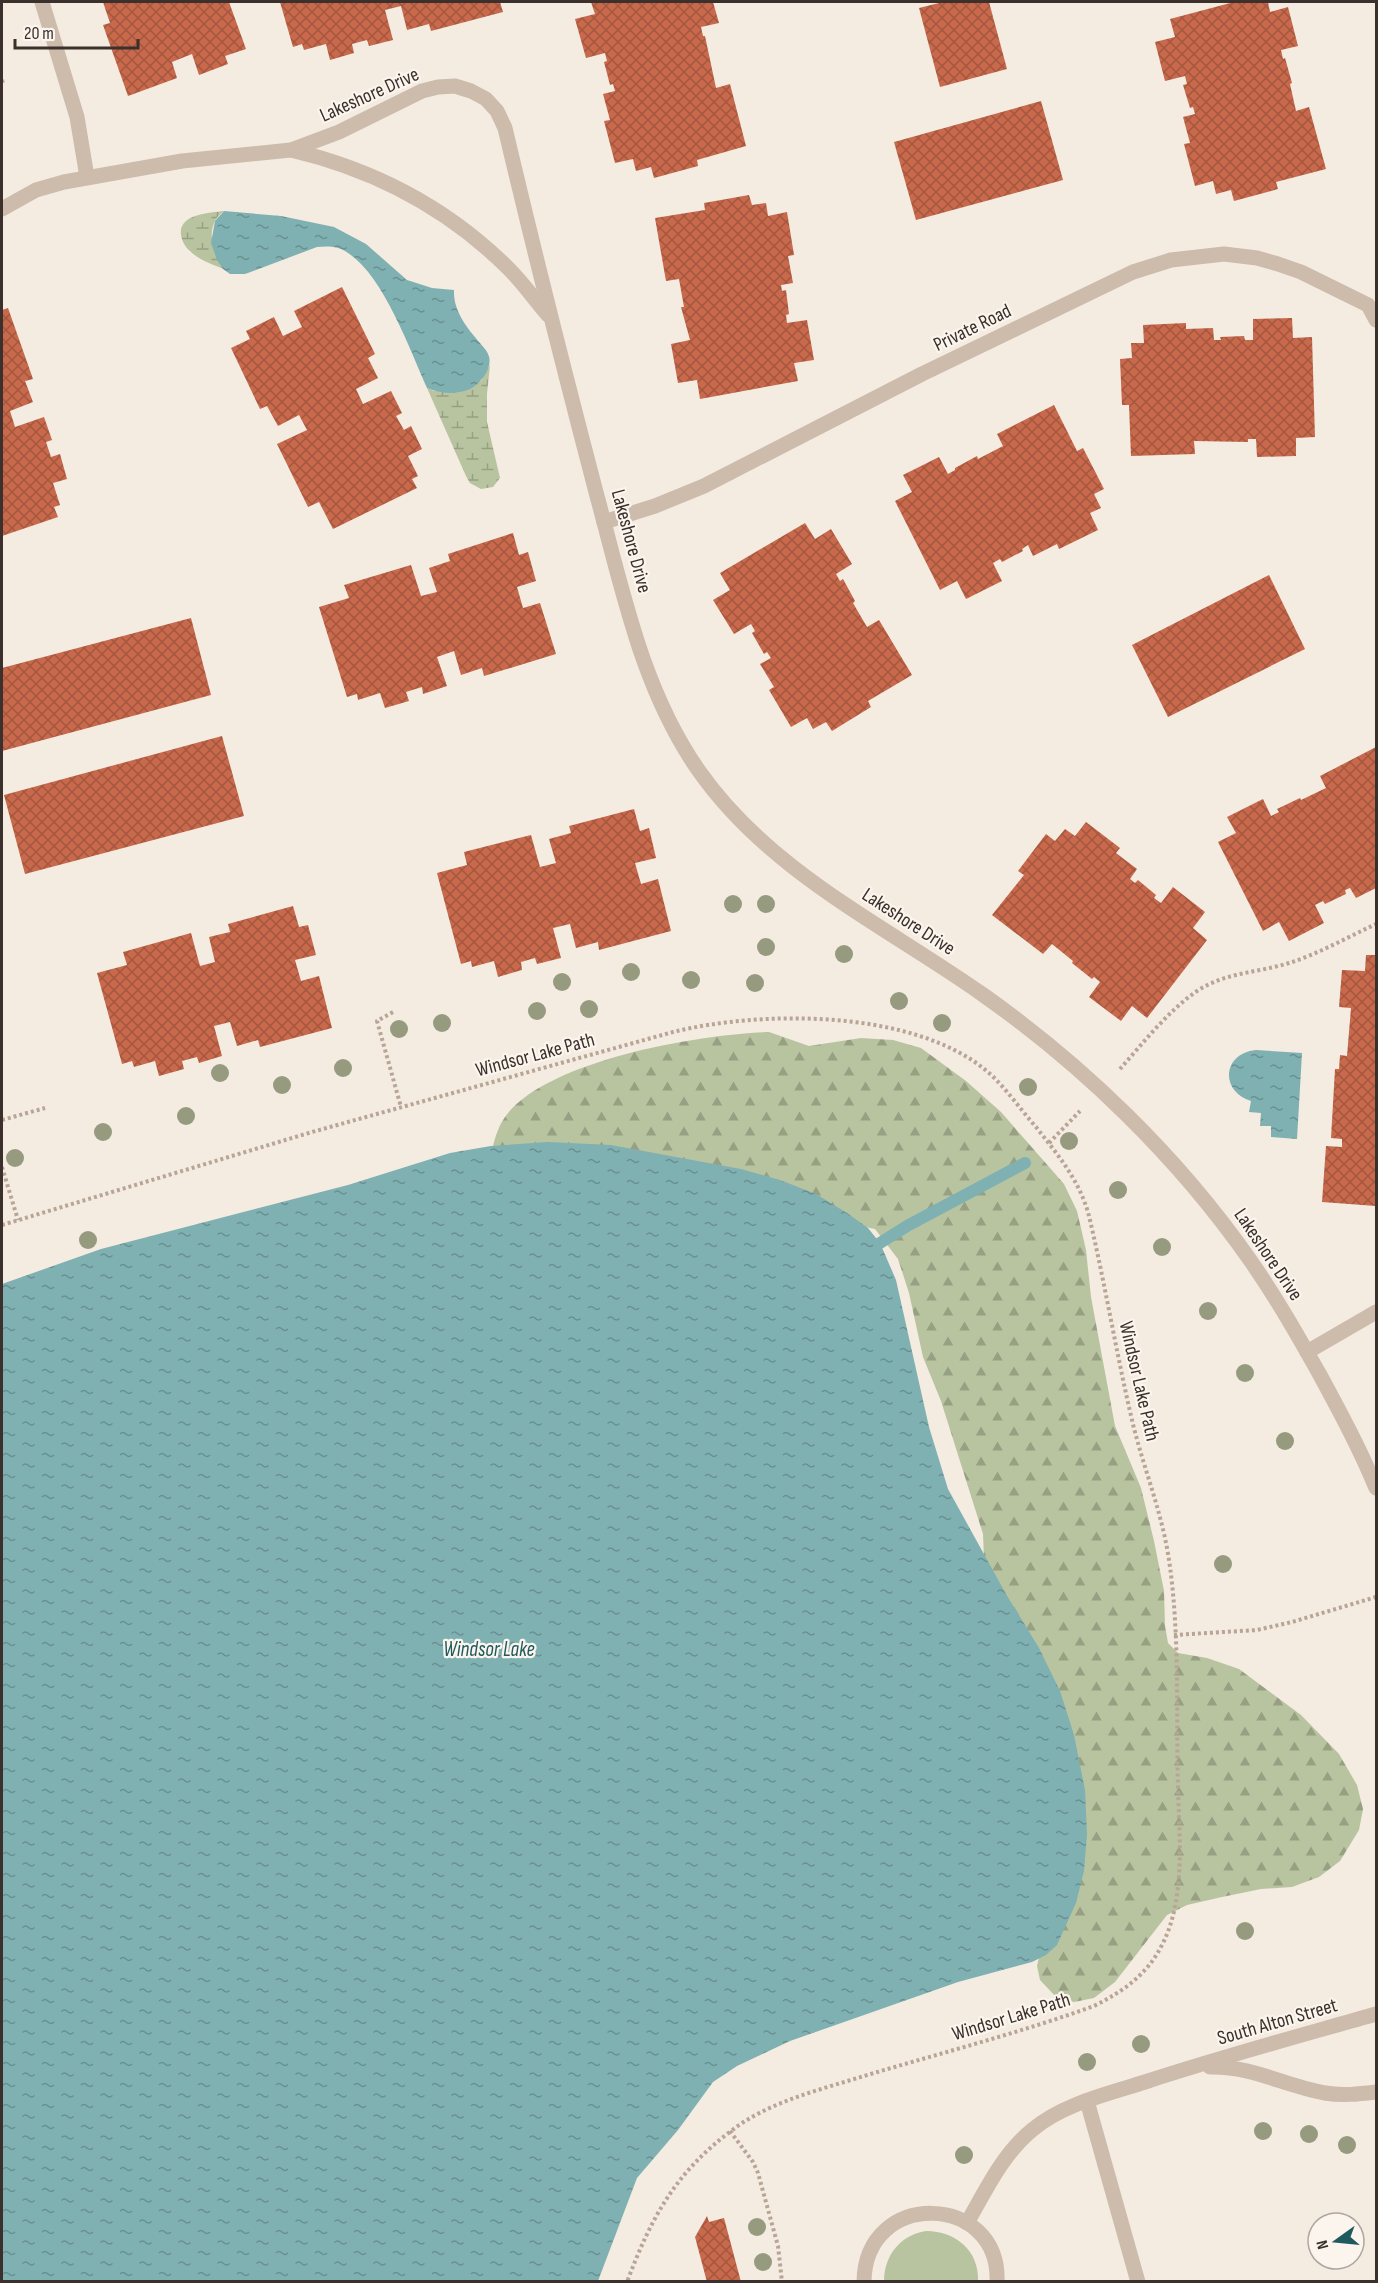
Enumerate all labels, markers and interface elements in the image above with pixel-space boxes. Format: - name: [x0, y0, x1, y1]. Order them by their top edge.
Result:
- scale bar: [15, 12, 138, 50]
- text: 20 m: [24, 23, 54, 44]
- street label: Lakeshore Drive: [316, 62, 423, 127]
- street label: Private Road: [930, 299, 1015, 357]
- street label: Lakeshore Drive: [606, 487, 656, 596]
- street label: Lakeshore Drive: [857, 883, 959, 961]
- street label: Windsor Lake Path: [473, 1028, 597, 1082]
- street label: Lakeshore Drive: [1229, 1204, 1308, 1305]
- street label: Windsor Lake Path: [1114, 1319, 1164, 1443]
- water label: Windsor Lake: [443, 1637, 535, 1662]
- street label: Windsor Lake Path: [949, 1988, 1073, 2046]
- street label: South Alton Street: [1214, 1993, 1340, 2051]
- north arrow: [1306, 2211, 1366, 2271]
- text: N: [1313, 2238, 1333, 2251]

